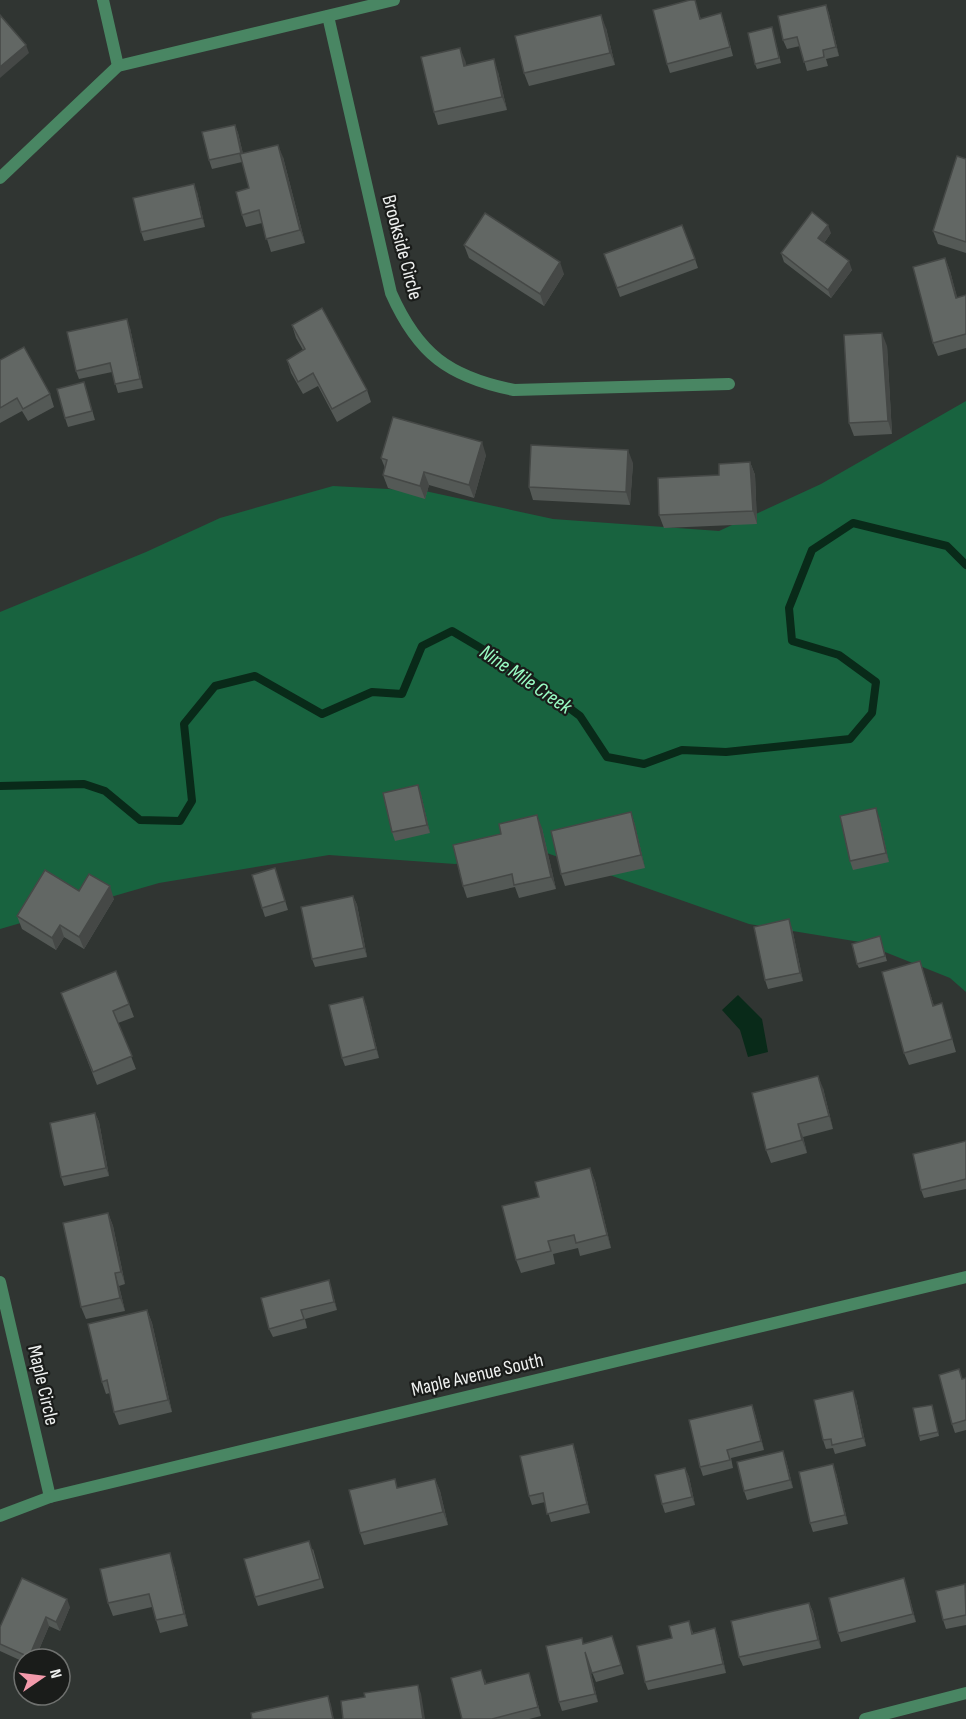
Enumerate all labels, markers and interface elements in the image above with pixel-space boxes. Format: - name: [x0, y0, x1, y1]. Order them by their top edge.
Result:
- street label: Brookside Circle: [377, 192, 428, 302]
- water label: Nine Mile Creek: [475, 639, 577, 720]
- street label: Maple Circle: [22, 1343, 64, 1428]
- street label: Maple Avenue South: [409, 1348, 546, 1402]
- north arrow: [12, 1647, 72, 1707]
- text: N: [45, 1667, 65, 1680]

